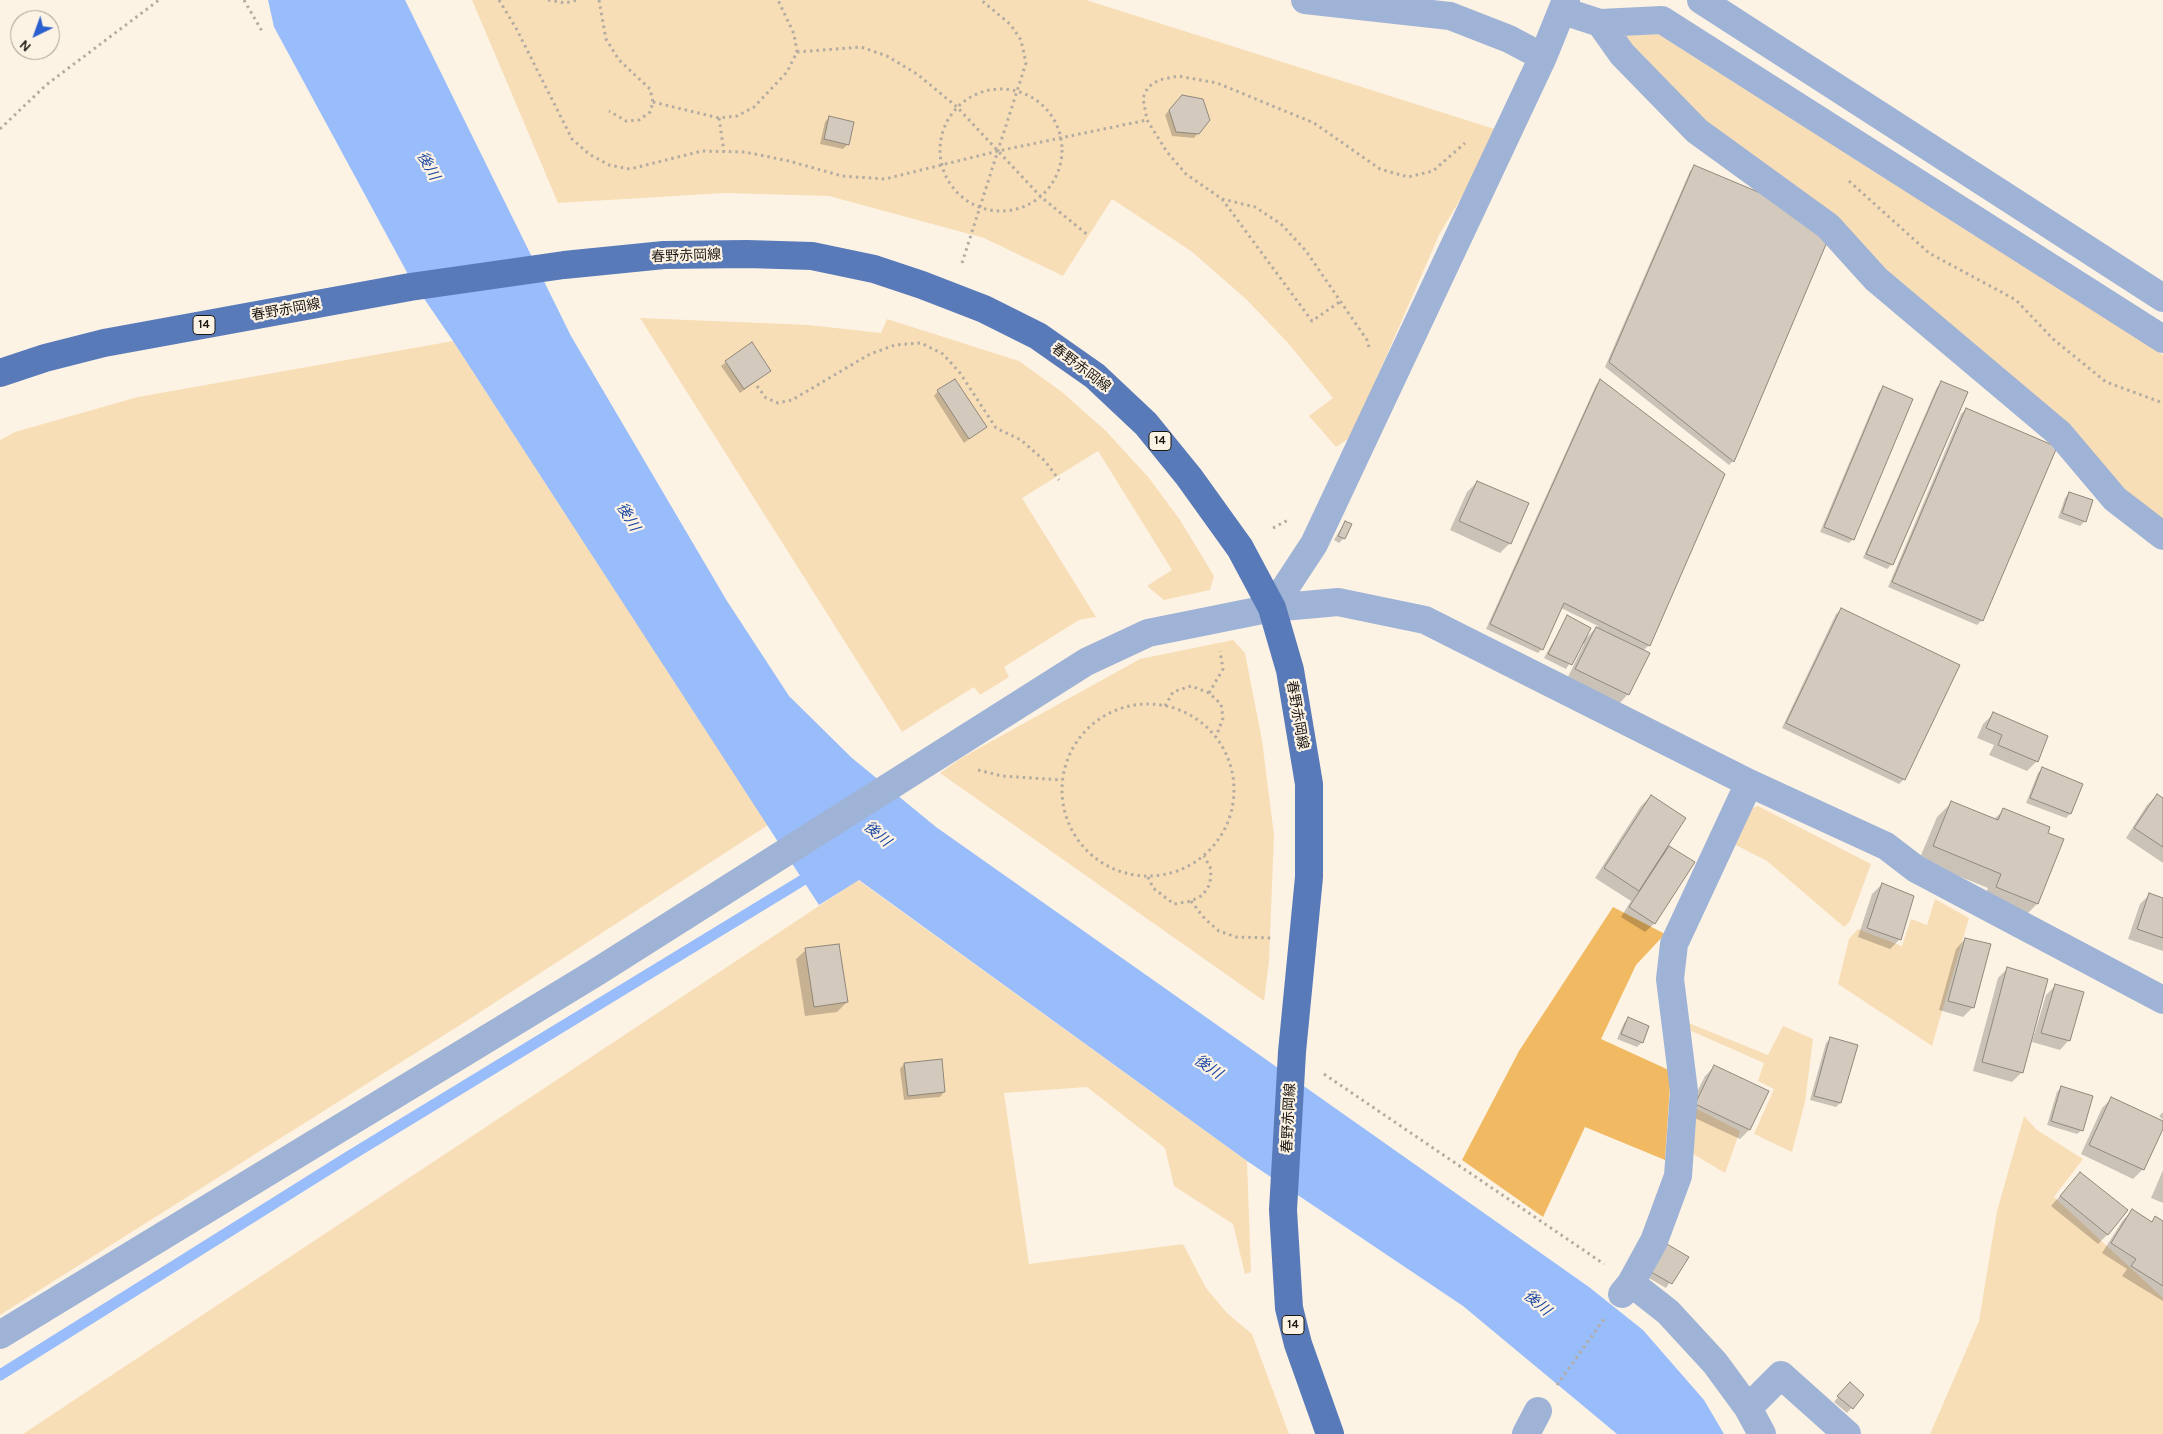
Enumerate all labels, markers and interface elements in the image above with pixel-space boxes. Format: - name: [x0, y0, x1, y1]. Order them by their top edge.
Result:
- north arrow: [10, 10, 60, 60]
- text: N: [16, 36, 35, 55]
- water label: 後川: [413, 149, 443, 183]
- street label: 春野赤岡線: [651, 246, 721, 266]
- street label: 春野赤岡線: [250, 296, 322, 324]
- road number: 14: [193, 316, 215, 334]
- street label: 春野赤岡線: [1048, 340, 1114, 396]
- road number: 14: [1149, 432, 1171, 451]
- water label: 後川: [613, 500, 643, 534]
- street label: 春野赤岡線: [1283, 679, 1311, 751]
- water label: 後川: [860, 817, 894, 851]
- water label: 後川: [1191, 1051, 1225, 1083]
- street label: 春野赤岡線: [1279, 1083, 1299, 1153]
- water label: 後川: [1520, 1286, 1554, 1320]
- road number: 14: [1282, 1316, 1304, 1334]

